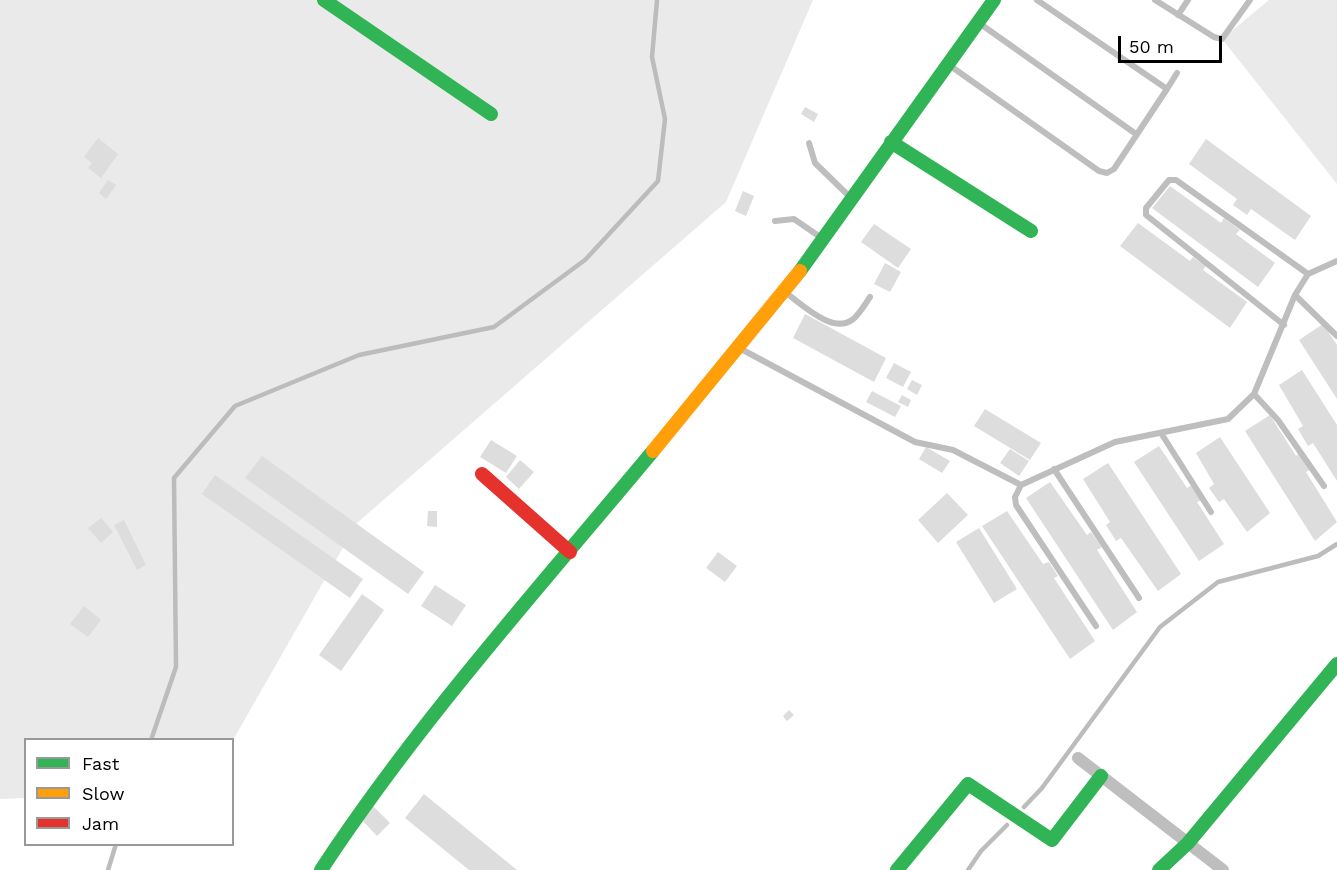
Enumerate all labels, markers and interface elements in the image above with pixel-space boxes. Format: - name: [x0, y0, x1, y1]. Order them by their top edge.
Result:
- scale bar: [1121, 24, 1224, 62]
- text: 50 m: [1129, 36, 1174, 57]
- legend: [24, 738, 234, 846]
- text: Fast: [82, 753, 119, 774]
- text: Slow: [82, 783, 125, 804]
- text: Jam: [82, 813, 119, 834]

